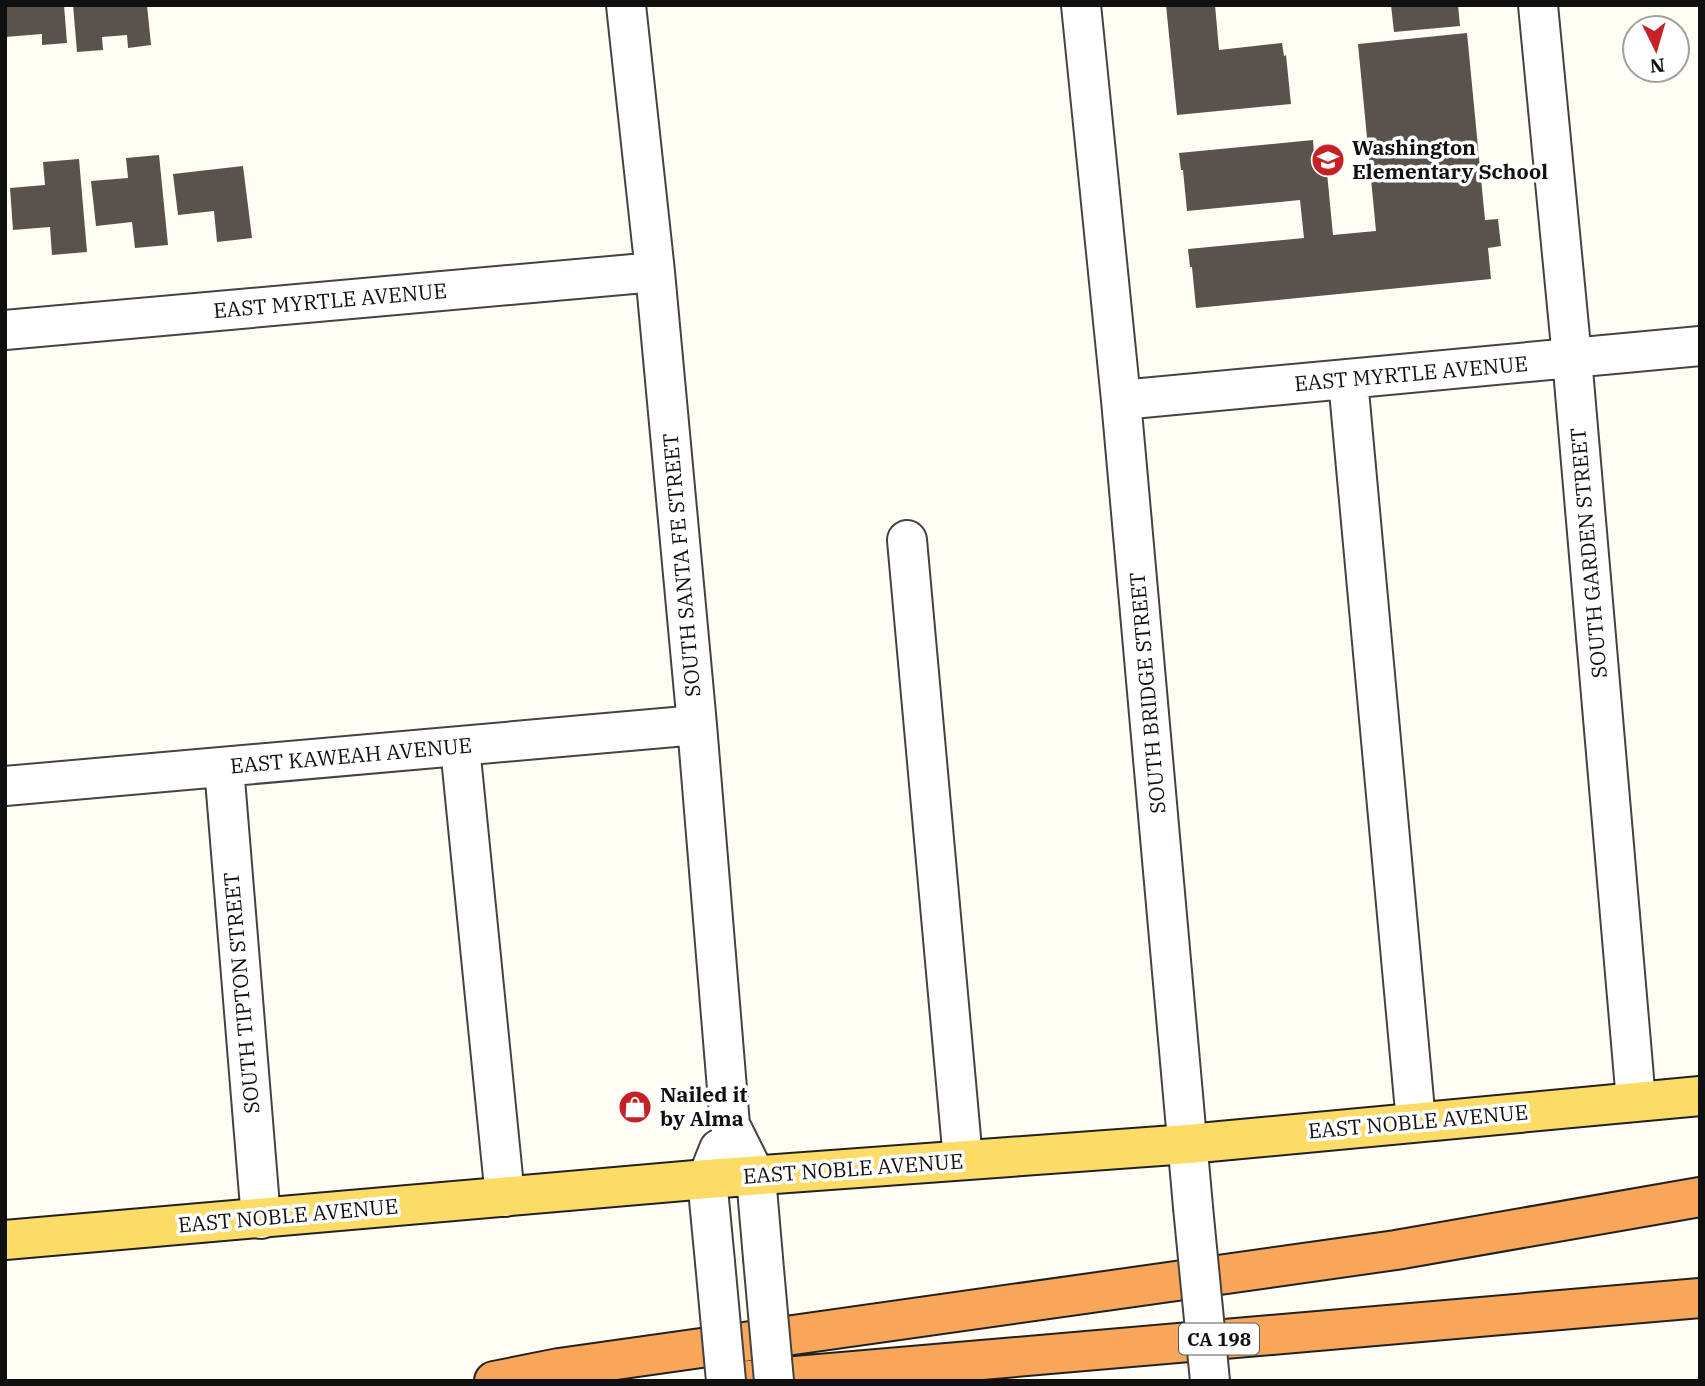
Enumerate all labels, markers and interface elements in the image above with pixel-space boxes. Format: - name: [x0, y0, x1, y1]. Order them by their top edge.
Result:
- north arrow: [1621, 14, 1691, 84]
- text: N: [1649, 53, 1666, 79]
- place label: Washington Elementary School: [1352, 133, 1548, 185]
- school or university icon: Washington Elementary School: [1309, 141, 1347, 179]
- street label: EAST MYRTLE AVENUE: [212, 276, 448, 324]
- street label: EAST MYRTLE AVENUE: [1293, 349, 1529, 397]
- street label: SOUTH GARDEN STREET: [1563, 427, 1613, 680]
- street label: SOUTH SANTA FE STREET: [656, 432, 706, 698]
- street label: SOUTH BRIDGE STREET: [1122, 571, 1172, 815]
- street label: EAST KAWEAH AVENUE: [229, 730, 473, 780]
- street label: SOUTH TIPTON STREET: [216, 871, 266, 1115]
- place label: Nailed it by Alma: [660, 1080, 747, 1132]
- shop icon: Nailed it by Alma: [616, 1088, 654, 1126]
- street label: EAST NOBLE AVENUE: [1307, 1097, 1529, 1145]
- street label: EAST NOBLE AVENUE: [742, 1146, 964, 1190]
- street label: EAST NOBLE AVENUE: [177, 1191, 399, 1239]
- road number: CA 198: [1179, 1324, 1259, 1354]

